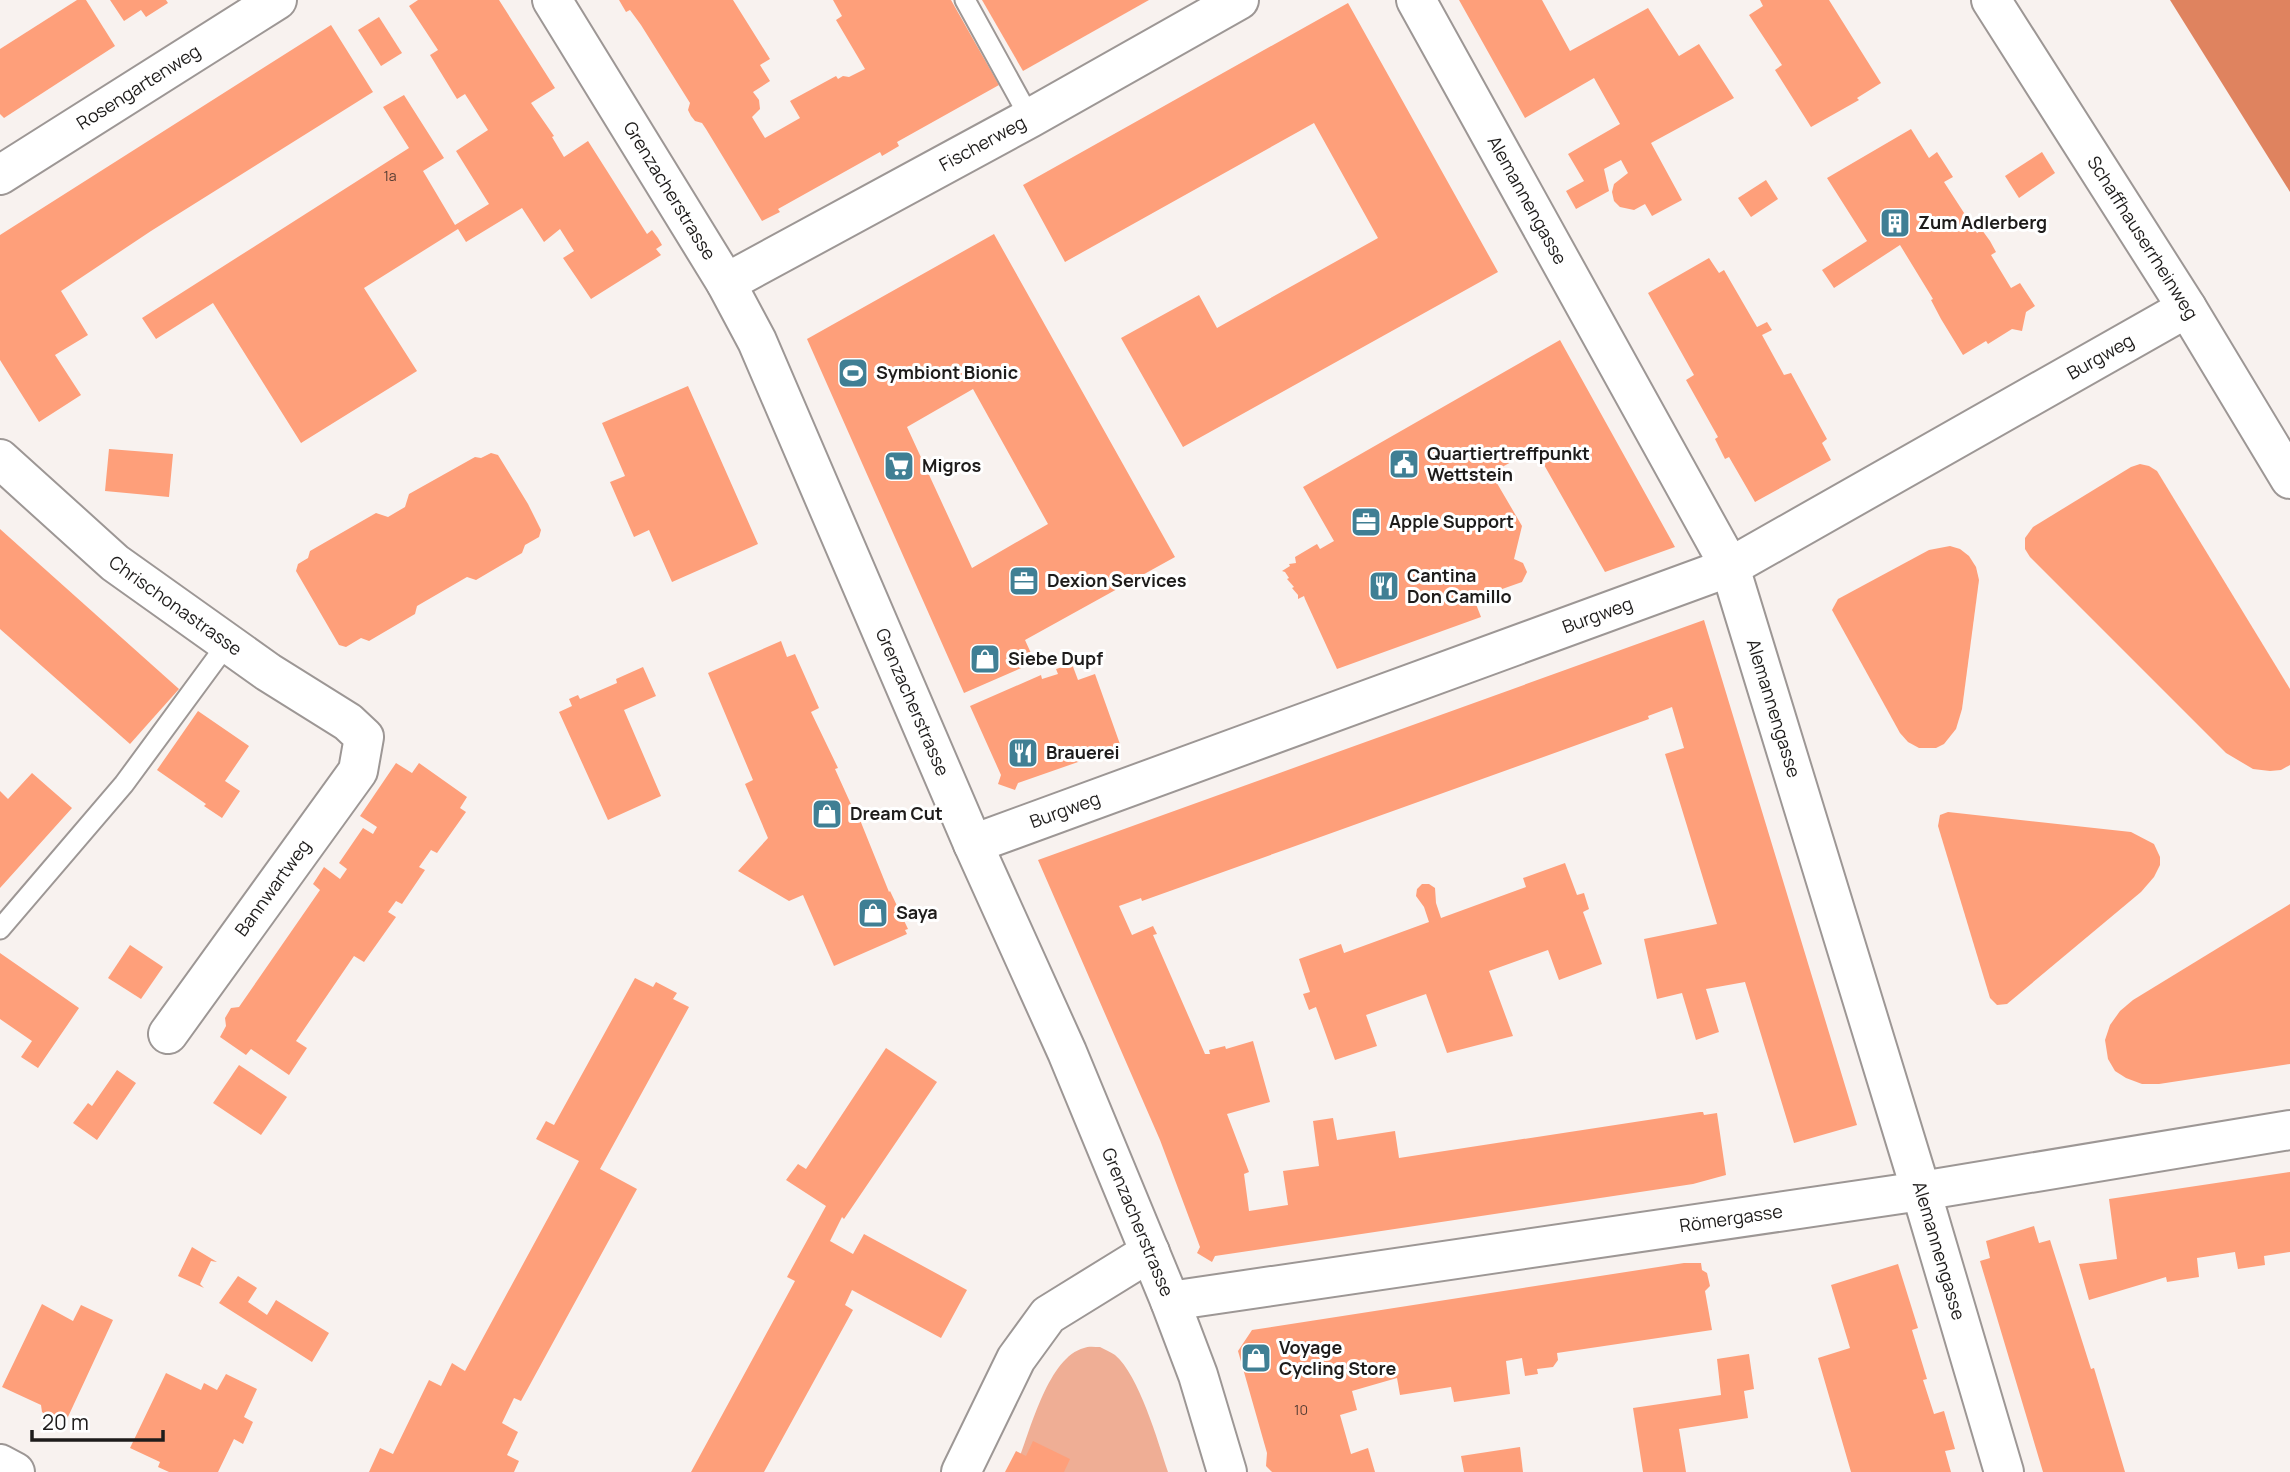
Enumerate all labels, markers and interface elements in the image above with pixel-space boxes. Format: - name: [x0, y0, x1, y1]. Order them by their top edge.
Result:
- street label: Rosengartenweg: [72, 38, 205, 135]
- street label: Fischerweg: [935, 110, 1030, 176]
- street label: Grenzacherstrasse: [618, 116, 722, 264]
- street label: Alemannengasse: [1483, 131, 1573, 268]
- street label: Schaffhauserrheinweg: [2082, 151, 2204, 324]
- house number: 1a: [383, 166, 397, 185]
- building icon: Zum Adlerberg: [1878, 206, 1912, 240]
- place label: Zum Adlerberg: [1918, 210, 2047, 234]
- street label: Burgweg: [2062, 328, 2138, 385]
- sports icon: Symbiont Bionic: [836, 356, 870, 390]
- place label: Symbiont Bionic: [876, 360, 1018, 384]
- place label: Quartiertreffpunkt Wettstein: [1427, 441, 1590, 486]
- public building icon: Quartiertreffpunkt Wettstein: [1387, 447, 1421, 481]
- supermarket icon: Migros: [882, 449, 916, 483]
- place label: Migros: [922, 453, 981, 477]
- office icon: Apple Support: [1349, 505, 1383, 539]
- place label: Apple Support: [1389, 509, 1514, 533]
- street label: Chrischonastrasse: [104, 549, 247, 661]
- place label: Cantina Don Camillo: [1407, 563, 1512, 608]
- office icon: Dexion Services: [1007, 564, 1041, 598]
- place label: Dexion Services: [1047, 568, 1187, 592]
- restaurant icon: Cantina Don Camillo: [1367, 569, 1401, 603]
- street label: Burgweg: [1559, 591, 1636, 638]
- street label: Grenzacherstrasse: [871, 624, 955, 779]
- street label: Alemannengasse: [1742, 636, 1807, 780]
- shop icon: Siebe Dupf: [968, 642, 1002, 676]
- place label: Siebe Dupf: [1008, 646, 1103, 670]
- restaurant icon: Brauerei: [1006, 736, 1040, 770]
- place label: Brauerei: [1046, 740, 1120, 764]
- street label: Burgweg: [1026, 786, 1103, 833]
- shop icon: Dream Cut: [810, 797, 844, 831]
- place label: Dream Cut: [850, 801, 943, 825]
- street label: Bannwartweg: [229, 834, 315, 941]
- shop icon: Saya: [856, 896, 890, 930]
- place label: Saya: [896, 900, 938, 924]
- street label: Grenzacherstrasse: [1097, 1144, 1180, 1300]
- street label: Alemannengasse: [1908, 1178, 1971, 1323]
- street label: Römergasse: [1678, 1198, 1784, 1237]
- place label: Voyage Cycling Store: [1279, 1335, 1396, 1380]
- shop icon: Voyage Cycling Store: [1239, 1341, 1273, 1375]
- scale bar: [32, 1398, 163, 1442]
- house number: 10: [1294, 1400, 1308, 1419]
- text: 20 m: [42, 1408, 89, 1436]

